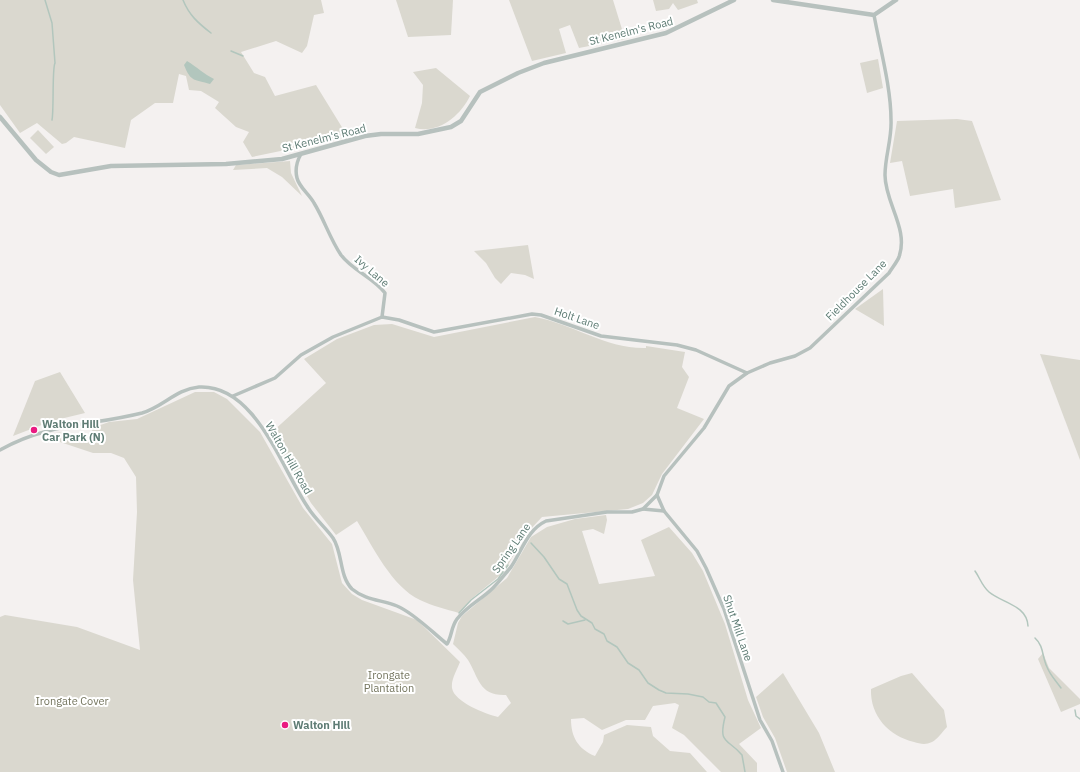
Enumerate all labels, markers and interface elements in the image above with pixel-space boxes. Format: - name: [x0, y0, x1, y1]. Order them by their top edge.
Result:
- street label: St Kenelm's Road: [587, 14, 675, 48]
- street label: St Kenelm's Road: [280, 121, 368, 155]
- street label: Ivy Lane: [352, 252, 392, 290]
- street label: Fieldhouse Lane: [823, 257, 889, 323]
- street label: Holt Lane: [553, 304, 601, 332]
- place label: Walton Hill Car Park (N): [42, 417, 105, 444]
- street label: Walton Hill Road: [263, 419, 315, 497]
- marker: Walton Hill Car Park (N): [29, 425, 39, 435]
- street label: Spring Lane: [489, 520, 533, 576]
- street label: Shut Mill Lane: [720, 593, 756, 663]
- park label: Irongate Plantation: [364, 668, 414, 695]
- park label: Irongate Cover: [35, 694, 109, 708]
- place label: Walton Hill: [293, 718, 351, 732]
- marker: Walton Hill: [280, 720, 290, 730]

